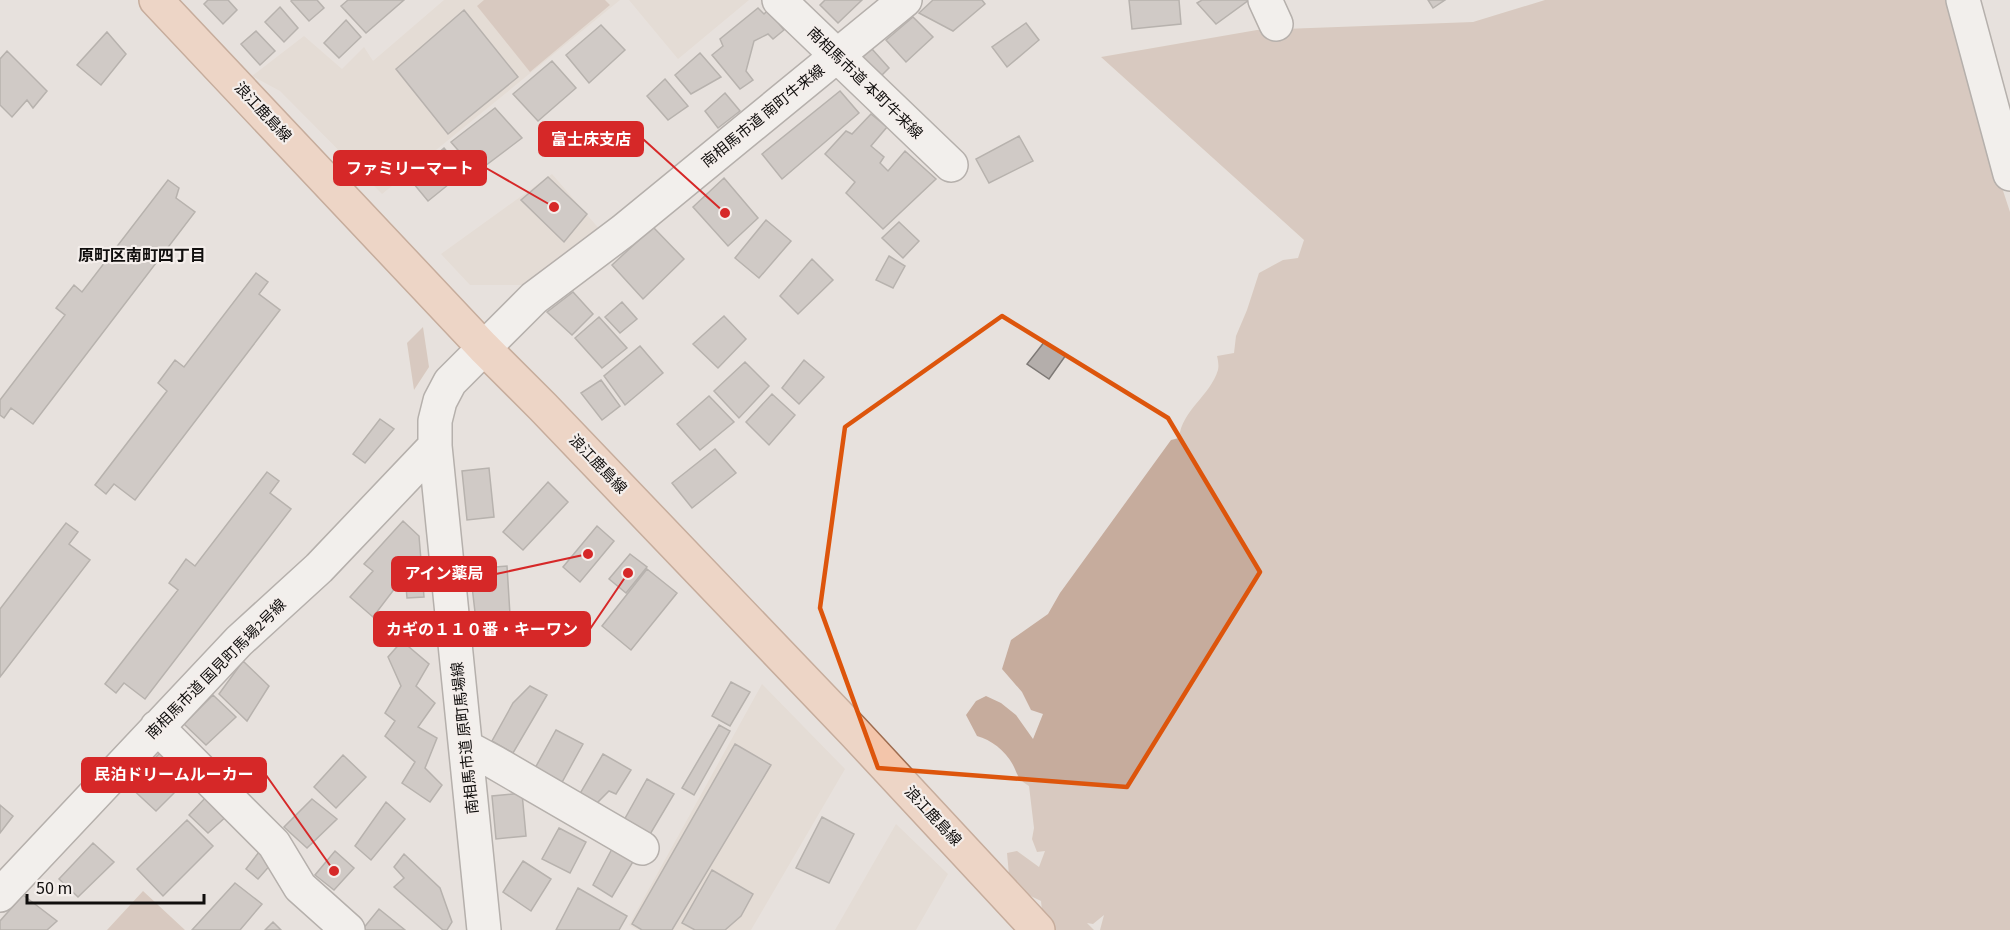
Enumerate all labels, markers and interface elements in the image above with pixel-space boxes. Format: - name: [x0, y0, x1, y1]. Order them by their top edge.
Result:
- street label: 南相馬市道 本町牛来線: [802, 23, 927, 144]
- street label: 南相馬市道 南町牛来線: [697, 60, 829, 173]
- street label: 浪江鹿島線: [229, 78, 296, 147]
- callout: 富士床支店: [539, 122, 643, 156]
- text: 富士床支店: [551, 129, 631, 151]
- callout: ファミリーマート: [334, 151, 486, 185]
- text: ファミリーマート: [346, 158, 474, 180]
- district label: 原町区南町四丁目: [78, 245, 206, 267]
- street label: 浪江鹿島線: [564, 430, 631, 499]
- callout: アイン薬局: [392, 557, 496, 591]
- text: アイン薬局: [404, 563, 484, 585]
- street label: 南相馬市道 国見町馬場2号線: [142, 595, 291, 744]
- callout: カギの１１０番・キーワン: [374, 612, 590, 646]
- text: カギの１１０番・キーワン: [386, 619, 578, 641]
- street label: 南相馬市道 原町馬場線: [447, 661, 484, 815]
- callout: 民泊ドリームルーカー: [82, 758, 266, 792]
- text: 民泊ドリームルーカー: [94, 764, 254, 786]
- street label: 浪江鹿島線: [899, 782, 966, 851]
- scale bar: [27, 867, 204, 905]
- text: 50 m: [36, 876, 72, 901]

